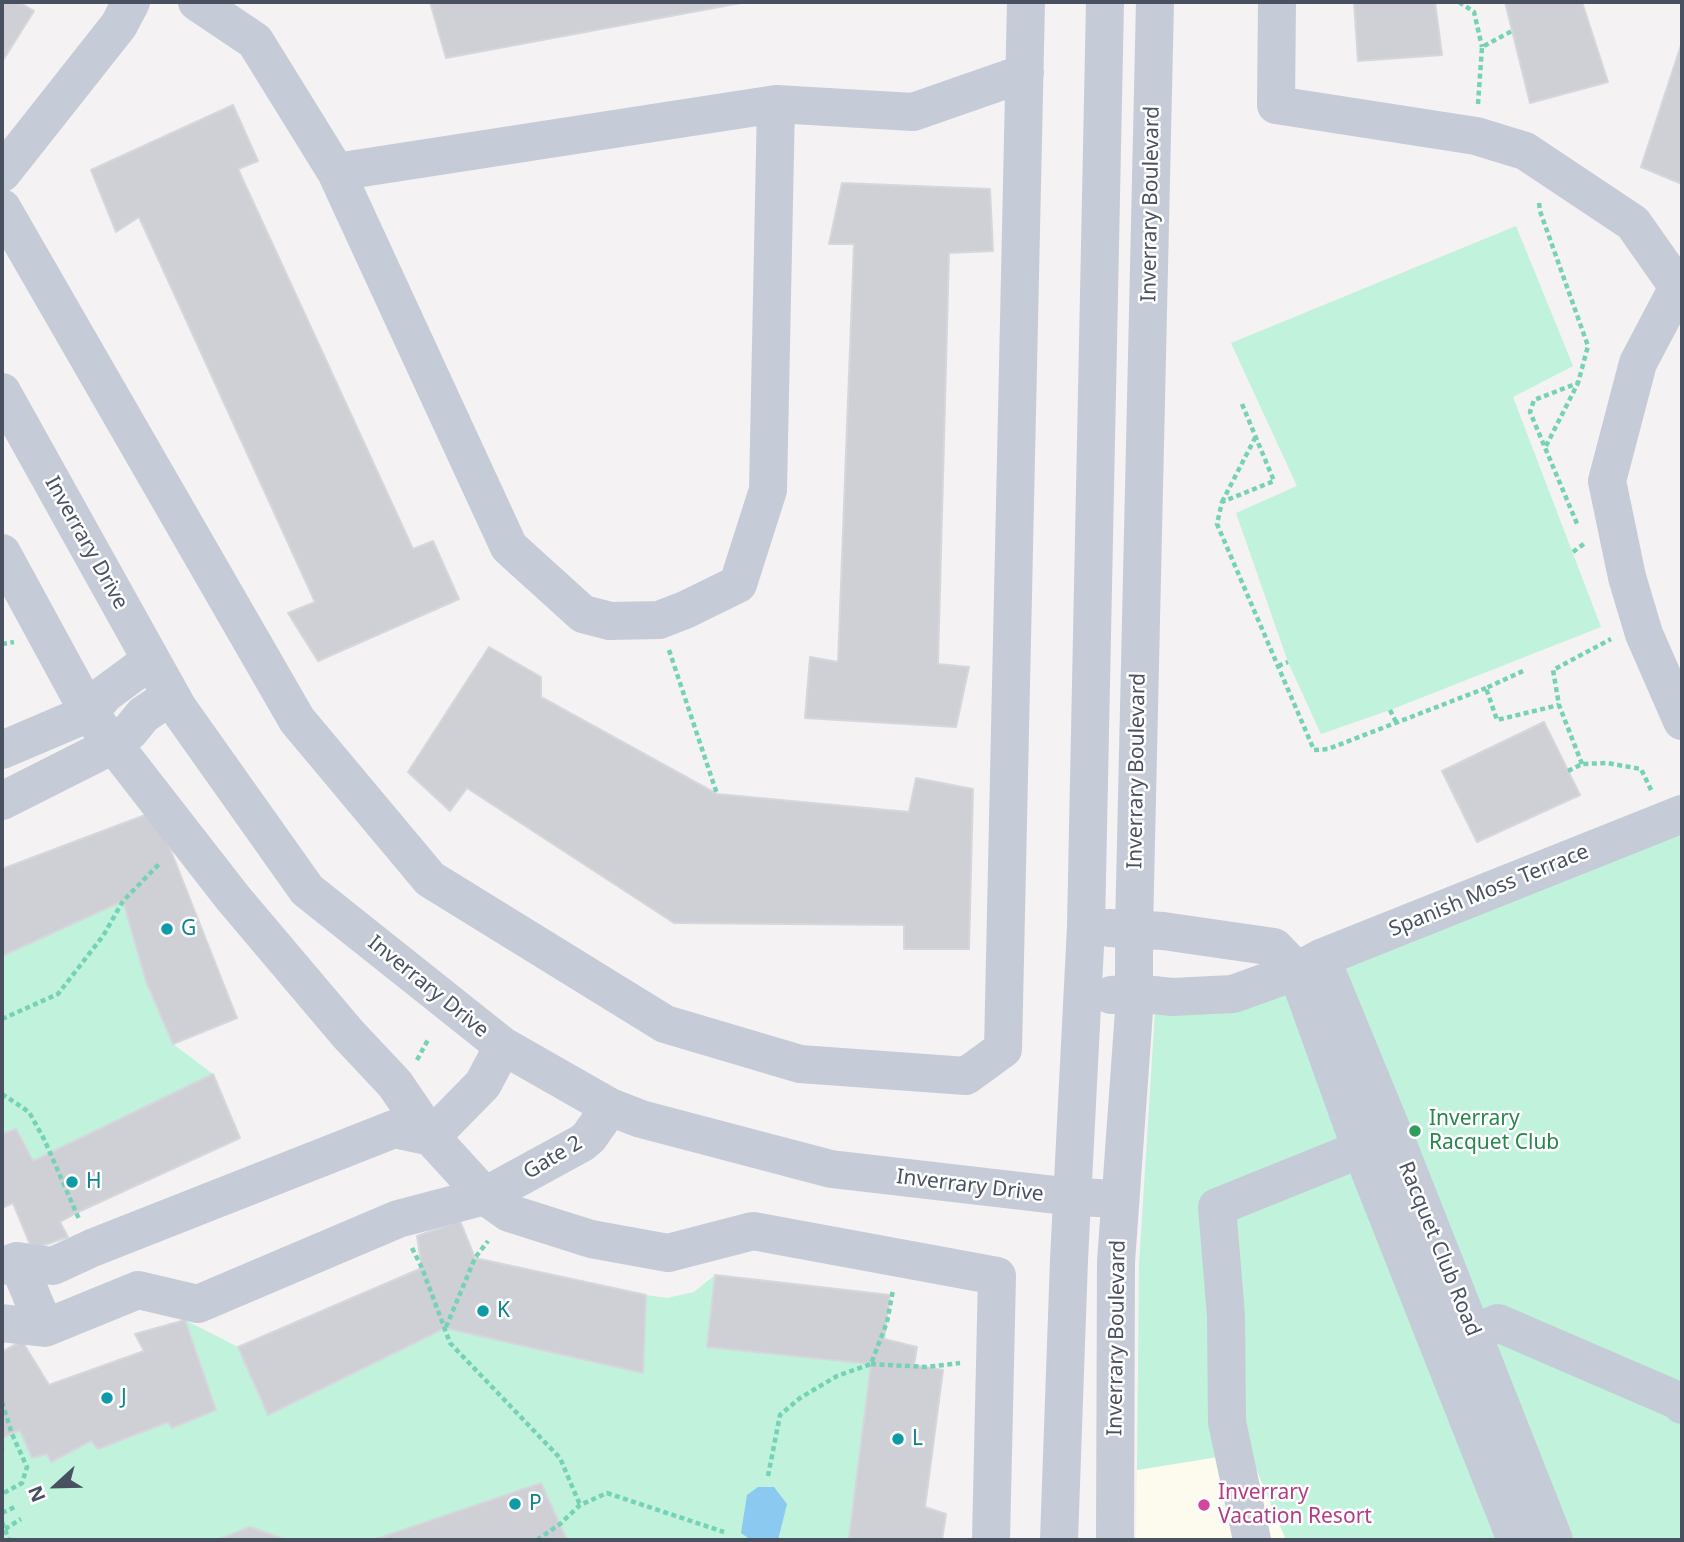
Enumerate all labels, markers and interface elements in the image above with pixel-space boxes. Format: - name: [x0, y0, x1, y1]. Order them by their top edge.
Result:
- street label: Inverrary Boulevard: [1137, 106, 1165, 302]
- street label: Inverrary Drive: [39, 472, 133, 614]
- street label: Inverrary Boulevard: [1123, 673, 1151, 869]
- street label: Spanish Moss Terrace: [1385, 839, 1593, 943]
- place label: G: [181, 916, 196, 942]
- marker: G: [159, 921, 175, 937]
- street label: Inverrary Drive: [363, 931, 493, 1043]
- place label: Inverrary Racquet Club: [1429, 1106, 1559, 1156]
- marker: Inverrary Racquet Club: [1407, 1123, 1423, 1139]
- street label: Gate 2: [519, 1131, 587, 1185]
- street label: Racquet Club Road: [1392, 1158, 1486, 1340]
- street label: Inverrary Drive: [895, 1164, 1045, 1208]
- place label: H: [86, 1169, 102, 1195]
- marker: H: [64, 1174, 80, 1190]
- street label: Inverrary Boulevard: [1103, 1240, 1131, 1436]
- place label: K: [497, 1298, 510, 1324]
- marker: K: [475, 1303, 491, 1319]
- place label: J: [121, 1385, 127, 1411]
- marker: J: [99, 1390, 115, 1406]
- place label: L: [912, 1426, 923, 1452]
- marker: L: [890, 1431, 906, 1447]
- north arrow: [21, 1451, 91, 1521]
- place label: Inverrary Vacation Resort: [1218, 1480, 1372, 1530]
- text: N: [22, 1482, 51, 1506]
- place label: P: [529, 1491, 542, 1517]
- marker: P: [507, 1496, 523, 1512]
- marker: Inverrary Vacation Resort: [1196, 1497, 1212, 1513]

